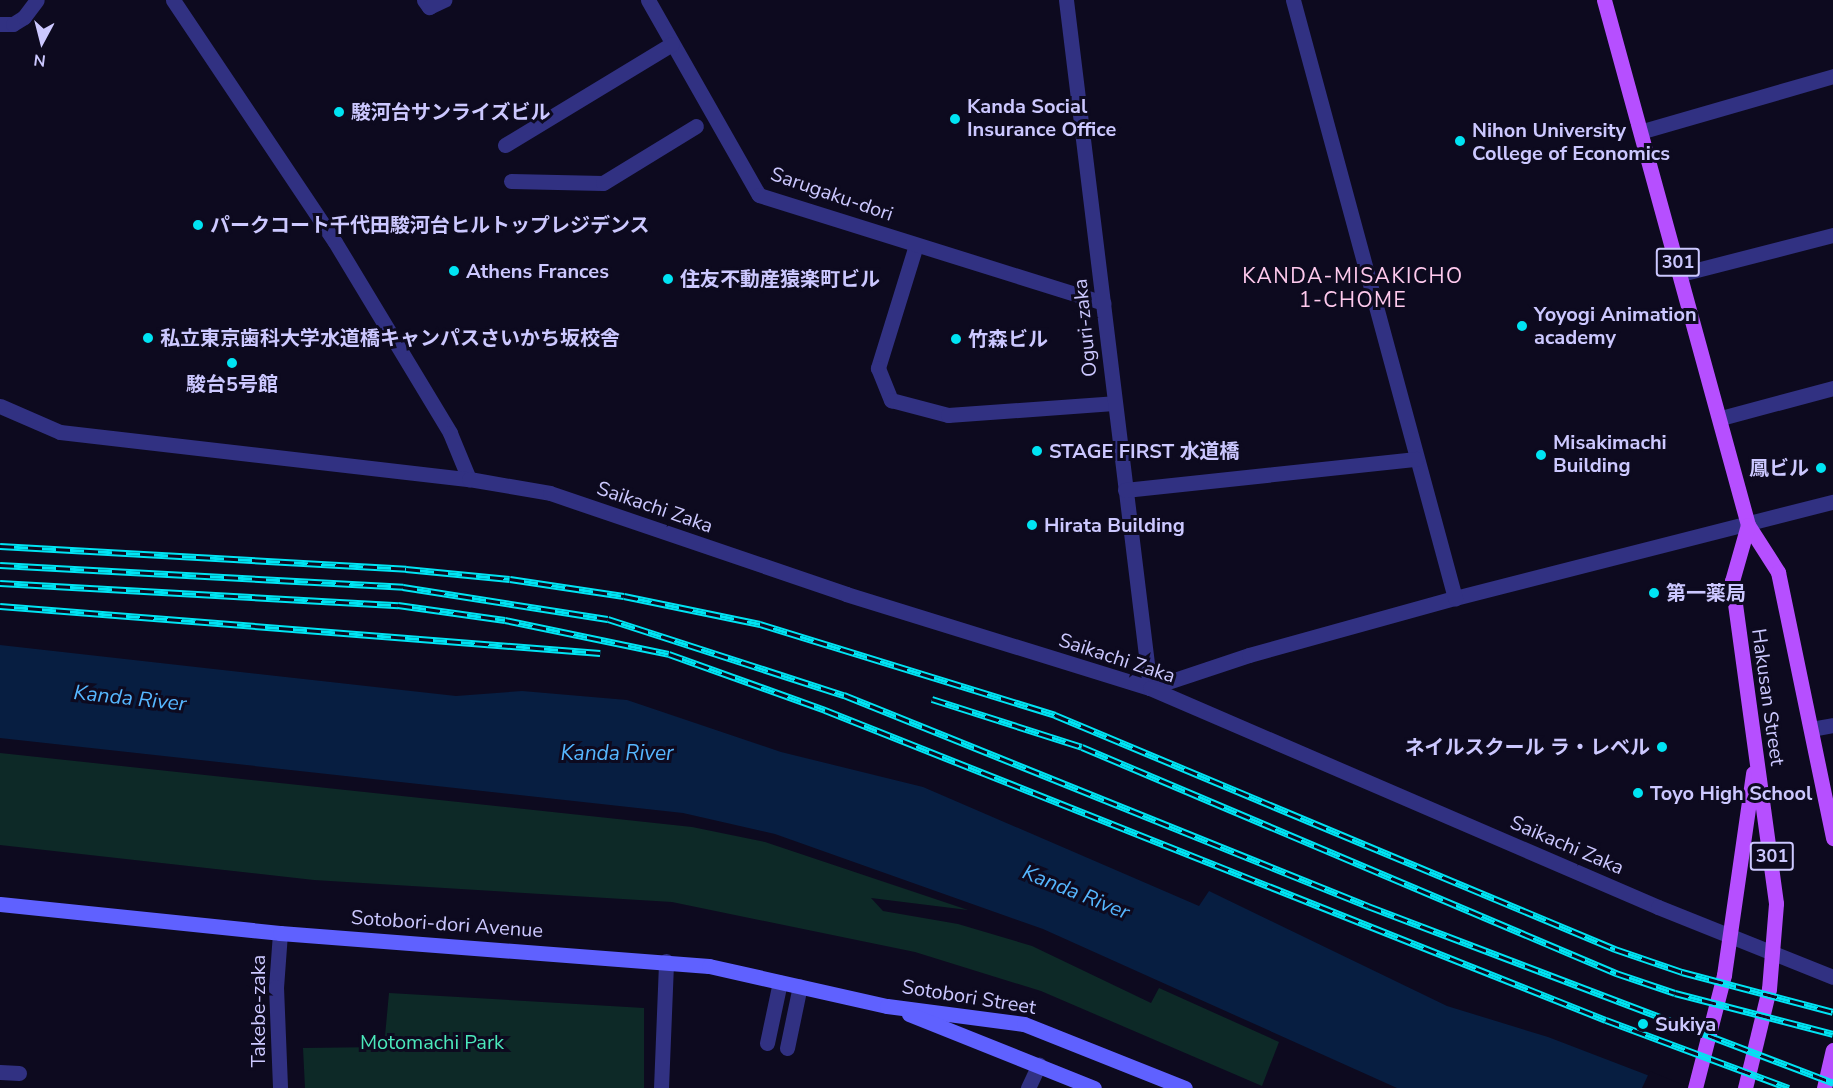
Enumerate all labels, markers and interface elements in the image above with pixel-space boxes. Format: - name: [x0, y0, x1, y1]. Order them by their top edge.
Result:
- north arrow: [12, 12, 72, 72]
- text: N: [33, 48, 47, 72]
- place label: Kanda Social Insurance Office: [967, 95, 1116, 142]
- place label: 駿河台サンライズビル: [351, 100, 551, 124]
- marker: 駿河台サンライズビル: [332, 105, 346, 119]
- marker: Kanda Social Insurance Office: [948, 112, 962, 126]
- place label: Nihon University College of Economics: [1472, 118, 1670, 165]
- marker: Nihon University College of Economics: [1453, 134, 1467, 148]
- street label: Sarugaku-dori: [767, 162, 897, 226]
- place label: パークコート千代田駿河台ヒルトップレジデンス: [210, 213, 650, 237]
- marker: パークコート千代田駿河台ヒルトップレジデンス: [191, 218, 205, 232]
- road number: 301: [1656, 247, 1700, 277]
- place label: Athens Frances: [466, 259, 609, 283]
- district label: KANDA-MISAKICHO 1-CHOME: [1242, 263, 1464, 313]
- marker: Athens Frances: [447, 264, 461, 278]
- place label: 住友不動産猿楽町ビル: [680, 267, 880, 291]
- marker: 住友不動産猿楽町ビル: [661, 272, 675, 286]
- street label: Oguri-zaka: [1068, 278, 1102, 378]
- place label: Yoyogi Animation academy: [1534, 302, 1697, 349]
- marker: Yoyogi Animation academy: [1515, 319, 1529, 333]
- place label: 私立東京歯科大学水道橋キャンパスさいかち坂校舎: [160, 326, 620, 350]
- place label: 竹森ビル: [968, 327, 1048, 351]
- marker: 私立東京歯科大学水道橋キャンパスさいかち坂校舎: [141, 331, 155, 345]
- marker: 竹森ビル: [949, 332, 963, 346]
- marker: 駿台5号館: [225, 356, 239, 370]
- place label: 駿台5号館: [186, 372, 278, 396]
- place label: Misakimachi Building: [1553, 431, 1667, 478]
- place label: STAGE FIRST 水道橋: [1049, 439, 1239, 463]
- marker: STAGE FIRST 水道橋: [1030, 444, 1044, 458]
- marker: Misakimachi Building: [1534, 448, 1548, 462]
- place label: 鳳ビル: [1749, 456, 1809, 480]
- marker: 鳳ビル: [1814, 461, 1828, 475]
- street label: Saikachi Zaka: [594, 476, 716, 538]
- place label: Hirata Building: [1044, 513, 1185, 537]
- marker: Hirata Building: [1025, 518, 1039, 532]
- place label: 第一薬局: [1666, 581, 1746, 605]
- marker: 第一薬局: [1647, 586, 1661, 600]
- street label: Hakusan Street: [1746, 627, 1790, 767]
- street label: Saikachi Zaka: [1056, 628, 1178, 688]
- water label: Kanda River: [72, 680, 188, 716]
- place label: ネイルスクール ラ・レベル: [1405, 735, 1650, 759]
- water label: Kanda River: [560, 740, 674, 766]
- marker: ネイルスクール ラ・レベル: [1655, 740, 1669, 754]
- place label: Toyo High School: [1650, 781, 1812, 805]
- marker: Toyo High School: [1631, 786, 1645, 800]
- street label: Saikachi Zaka: [1507, 810, 1627, 880]
- road number: 301: [1750, 841, 1794, 871]
- water label: Kanda River: [1019, 859, 1133, 925]
- street label: Sotobori-dori Avenue: [350, 905, 544, 943]
- street label: Takebe-zaka: [246, 955, 270, 1067]
- street label: Sotobori Street: [900, 975, 1038, 1019]
- place label: Sukiya: [1655, 1012, 1716, 1036]
- marker: Sukiya: [1636, 1017, 1650, 1031]
- park label: Motomachi Park: [360, 1030, 504, 1054]

